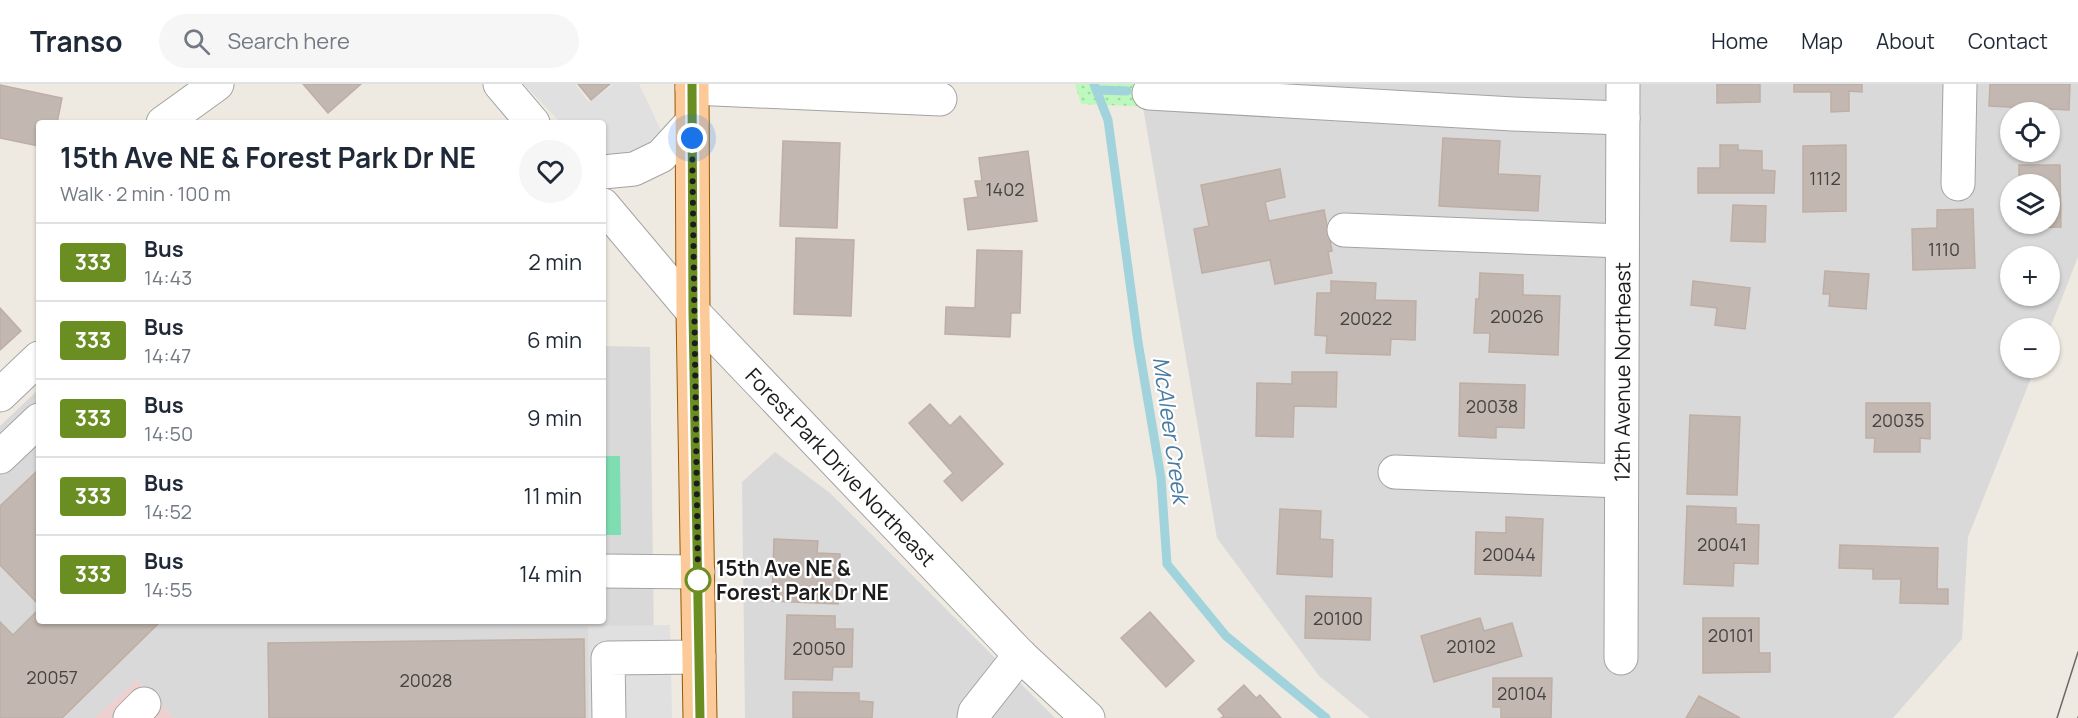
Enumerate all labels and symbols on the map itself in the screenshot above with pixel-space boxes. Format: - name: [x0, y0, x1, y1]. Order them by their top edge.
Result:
- your location: [677, 123, 707, 153]
- house number: 1112: [1809, 166, 1841, 190]
- house number: 1402: [986, 177, 1024, 201]
- house number: 1110: [1928, 237, 1960, 261]
- street label: 12th Avenue Northeast: [1608, 262, 1636, 482]
- house number: 20026: [1490, 304, 1544, 328]
- house number: 20022: [1340, 306, 1392, 330]
- water label: McAleer Creek: [1146, 355, 1197, 508]
- street label: Forest Park Drive Northeast: [740, 362, 942, 572]
- house number: 20038: [1466, 394, 1518, 418]
- house number: 20035: [1872, 408, 1924, 432]
- house number: 20041: [1697, 532, 1747, 556]
- house number: 20044: [1482, 542, 1536, 566]
- place label: 15th Ave NE & Forest Park Dr NE: [716, 554, 889, 606]
- marker: 15th Ave NE & Forest Park Dr NE: [685, 567, 711, 593]
- house number: 20100: [1313, 606, 1363, 630]
- house number: 20101: [1708, 623, 1754, 647]
- house number: 20102: [1446, 634, 1496, 658]
- house number: 20050: [792, 636, 846, 660]
- house number: 20057: [26, 665, 78, 689]
- house number: 20028: [400, 668, 452, 692]
- house number: 20104: [1497, 681, 1547, 705]

